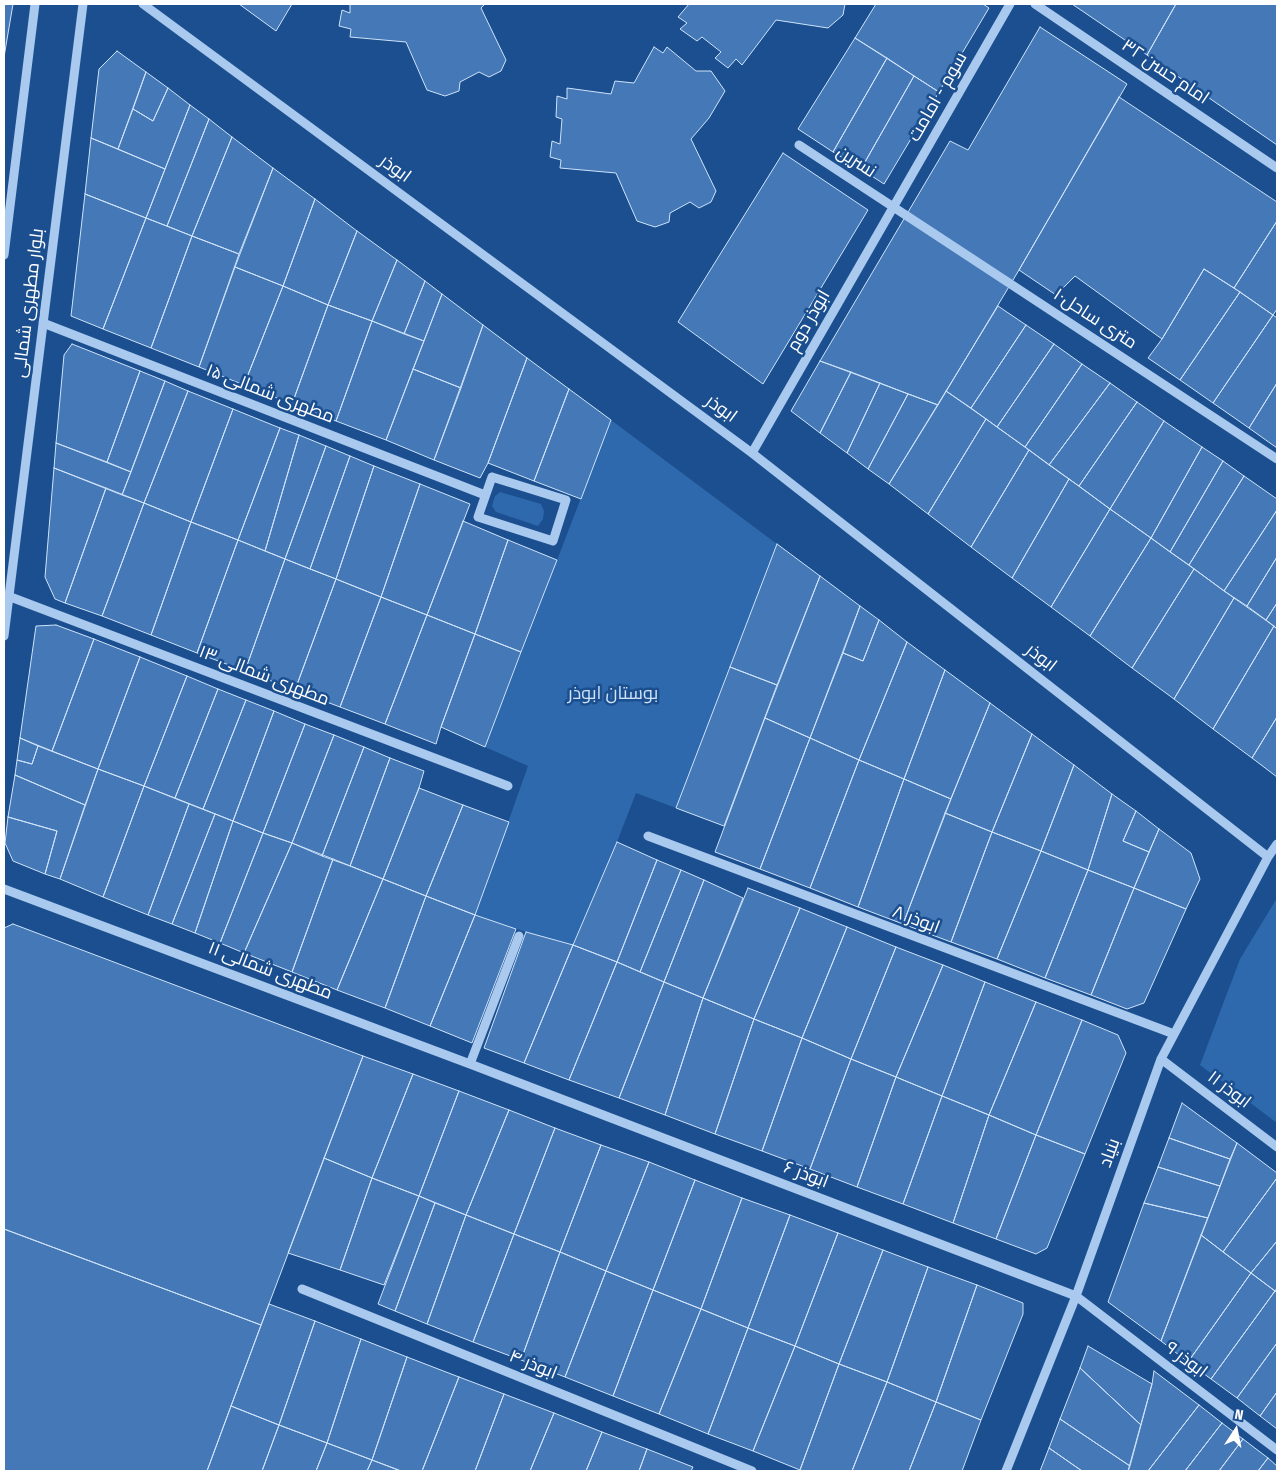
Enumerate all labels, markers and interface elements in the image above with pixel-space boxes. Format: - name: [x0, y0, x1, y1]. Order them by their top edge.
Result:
- street label: امام حسن ۳۲: [1117, 35, 1213, 109]
- street label: سوم - امامت: [904, 48, 972, 146]
- street label: نسرین: [832, 141, 880, 183]
- street label: ابوذر: [375, 150, 415, 188]
- street label: بلوار مطهری شمالی: [9, 227, 49, 379]
- street label: ۱۰متری ساحل: [1049, 284, 1141, 354]
- street label: ابوذر دوم: [783, 286, 835, 356]
- street label: مطهری شمالی ۱۵: [203, 360, 337, 428]
- street label: ابوذر: [701, 390, 741, 428]
- street label: ابوذر: [1021, 639, 1061, 677]
- street label: مطهری شمالی ۱۳: [196, 641, 332, 711]
- park label: بوستان ابوذر: [568, 683, 658, 705]
- street label: ابوذر ۸: [889, 901, 943, 939]
- street label: مطهری شمالی ۱۱: [205, 937, 335, 1005]
- street label: ابوذر ۱۱: [1203, 1067, 1255, 1113]
- street label: بنیاد: [1095, 1135, 1125, 1171]
- street label: ابوذر ۶: [781, 1157, 831, 1193]
- street label: ابوذر ۹: [1161, 1337, 1211, 1383]
- street label: ابوذر ۴: [506, 1346, 560, 1384]
- north arrow: [1211, 1405, 1261, 1455]
- text: N: [1233, 1406, 1245, 1424]

